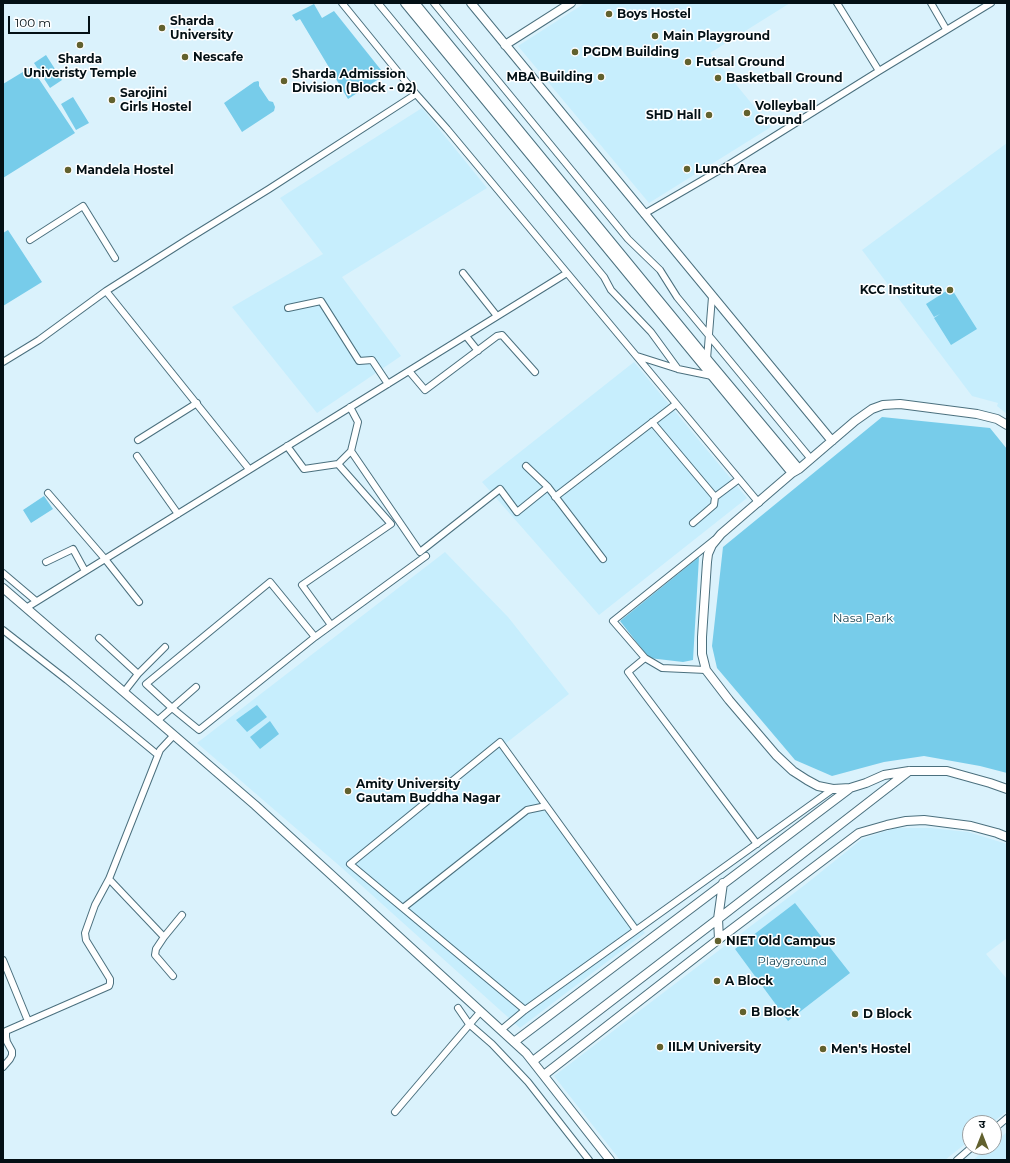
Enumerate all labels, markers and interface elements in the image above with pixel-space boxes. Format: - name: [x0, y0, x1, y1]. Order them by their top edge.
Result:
- place label: Boys Hostel: [617, 7, 691, 21]
- scale bar: [10, 8, 92, 34]
- marker: Boys Hostel: [604, 9, 614, 19]
- place label: Sharda University: [170, 14, 233, 42]
- text: 100 m: [15, 15, 51, 30]
- marker: Sharda University: [157, 23, 167, 33]
- place label: Main Playground: [663, 29, 770, 43]
- marker: Main Playground: [650, 31, 660, 41]
- marker: Sharda Univeristy Temple: [75, 40, 85, 50]
- place label: PGDM Building: [583, 45, 679, 59]
- marker: PGDM Building: [570, 47, 580, 57]
- place label: Nescafe: [193, 50, 243, 64]
- place label: Sharda Univeristy Temple: [24, 52, 136, 80]
- marker: Nescafe: [180, 52, 190, 62]
- place label: Futsal Ground: [696, 55, 785, 69]
- marker: Futsal Ground: [683, 57, 693, 67]
- place label: Sharda Admission Division (Block - 02): [292, 67, 417, 95]
- place label: MBA Building: [506, 70, 593, 84]
- place label: Basketball Ground: [726, 71, 843, 85]
- marker: MBA Building: [596, 72, 606, 82]
- marker: Basketball Ground: [713, 73, 723, 83]
- marker: Sharda Admission Division (Block - 02): [279, 76, 289, 86]
- place label: Sarojini Girls Hostel: [120, 86, 192, 114]
- marker: Sarojini Girls Hostel: [107, 95, 117, 105]
- place label: Volleyball Ground: [755, 99, 816, 127]
- place label: SHD Hall: [646, 108, 701, 122]
- marker: Volleyball Ground: [742, 108, 752, 118]
- marker: SHD Hall: [704, 110, 714, 120]
- place label: Lunch Area: [695, 162, 767, 176]
- place label: Mandela Hostel: [76, 163, 174, 177]
- marker: Lunch Area: [682, 164, 692, 174]
- marker: Mandela Hostel: [63, 165, 73, 175]
- place label: KCC Institute: [860, 283, 942, 297]
- marker: KCC Institute: [945, 285, 955, 295]
- park label: Nasa Park: [833, 611, 893, 625]
- place label: Amity University Gautam Buddha Nagar: [356, 777, 501, 805]
- marker: Amity University Gautam Buddha Nagar: [343, 786, 353, 796]
- place label: NIET Old Campus: [726, 934, 835, 948]
- marker: NIET Old Campus: [713, 936, 723, 946]
- park label: Playground: [757, 954, 827, 968]
- place label: A Block: [725, 974, 773, 988]
- marker: A Block: [712, 976, 722, 986]
- place label: B Block: [751, 1005, 799, 1019]
- marker: B Block: [738, 1007, 748, 1017]
- place label: D Block: [863, 1007, 912, 1021]
- marker: D Block: [850, 1009, 860, 1019]
- place label: IILM University: [668, 1040, 761, 1054]
- marker: IILM University: [655, 1042, 665, 1052]
- place label: Men's Hostel: [831, 1042, 911, 1056]
- marker: Men's Hostel: [818, 1044, 828, 1054]
- north arrow: [962, 1115, 1002, 1155]
- text: उ: [979, 1117, 985, 1131]

